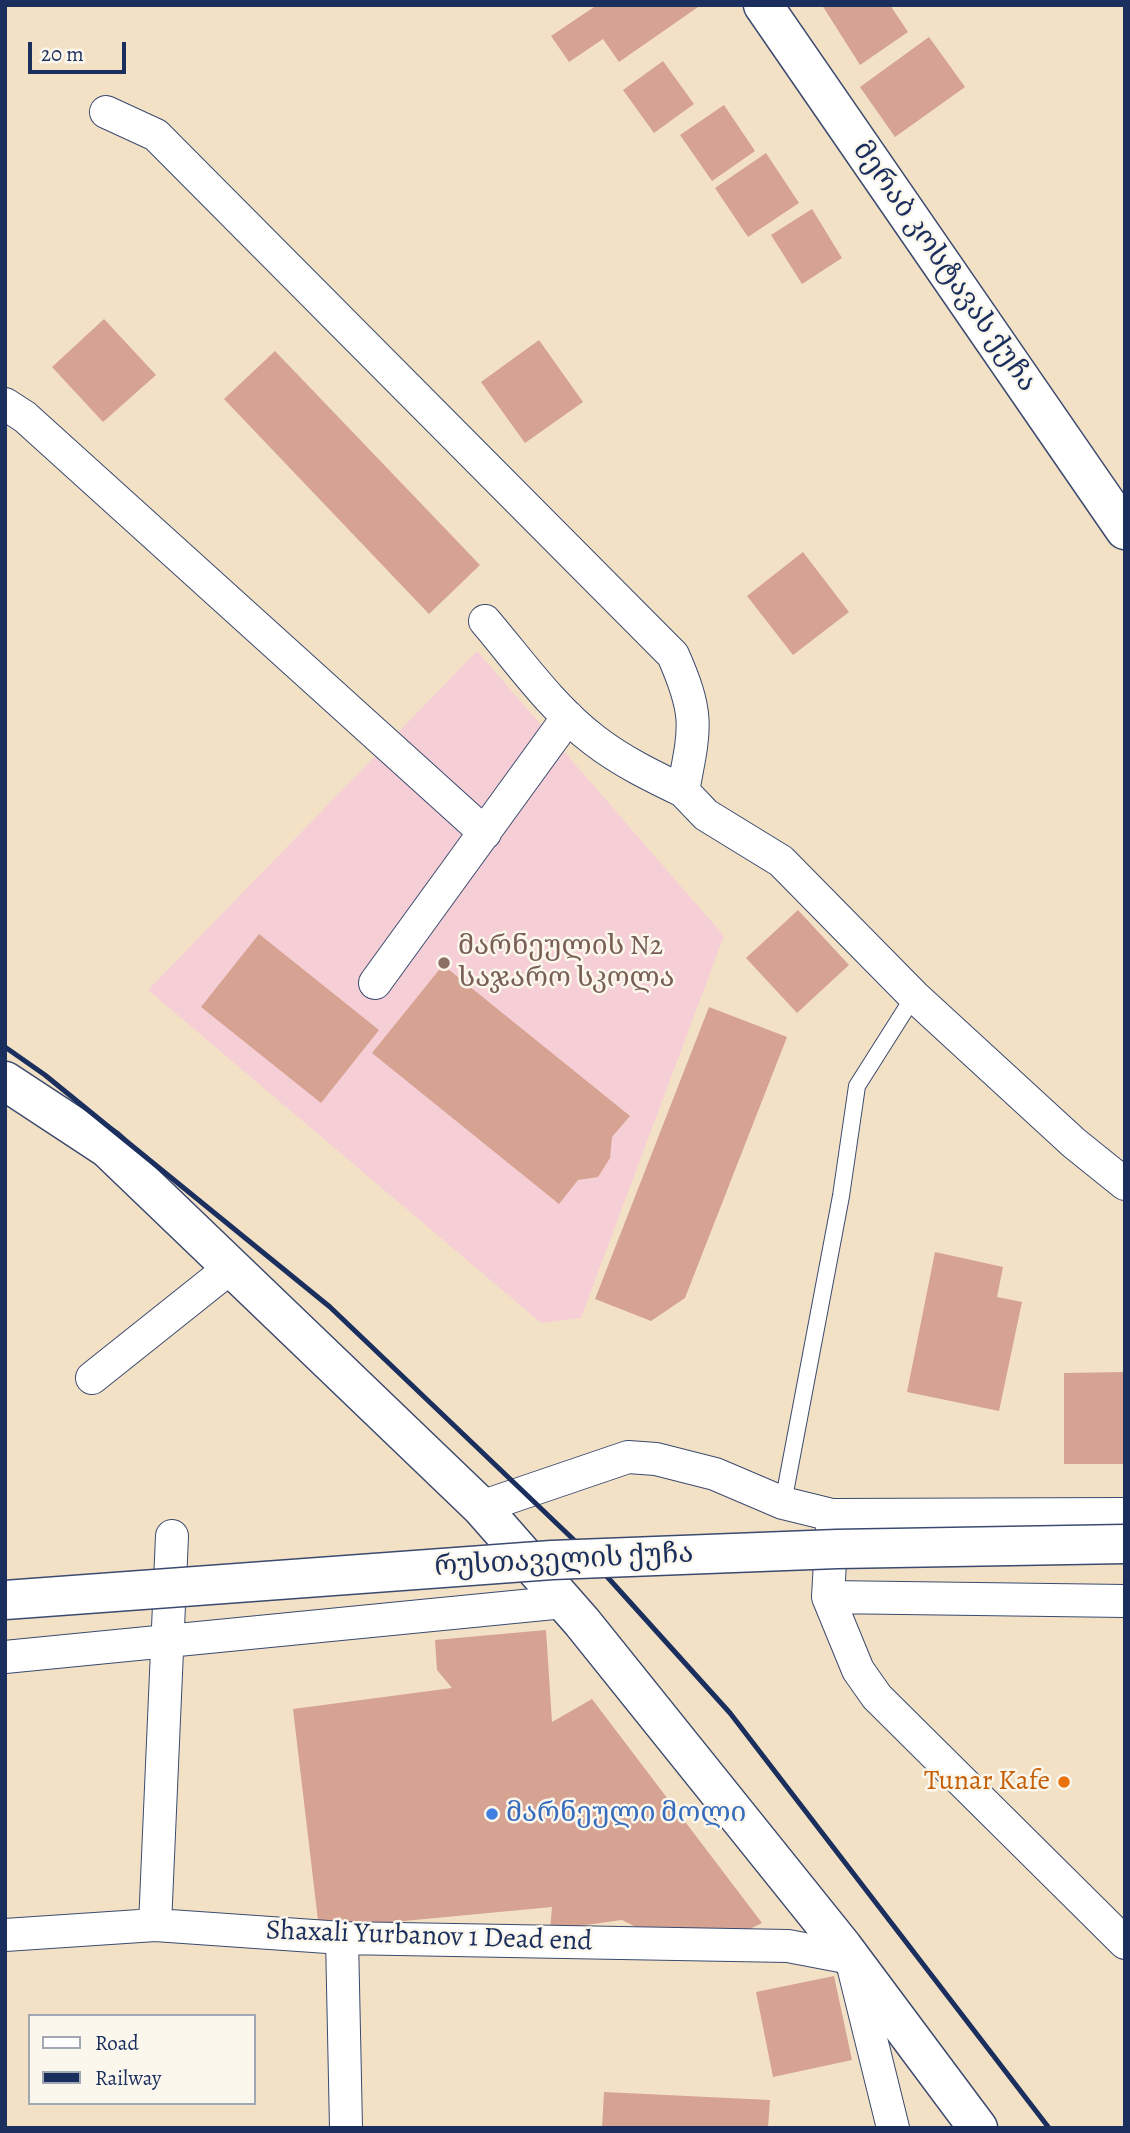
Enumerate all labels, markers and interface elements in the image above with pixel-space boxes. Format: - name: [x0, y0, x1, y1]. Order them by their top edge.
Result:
- scale bar: [32, 28, 130, 72]
- text: 20 m: [41, 40, 84, 68]
- street label: მერაბ კოსტავას ქუჩა: [845, 135, 1043, 399]
- place label: მარნეულის N2 საჯარო სკოლა: [458, 930, 675, 996]
- marker: მარნეულის N2 საჯარო სკოლა: [436, 955, 452, 971]
- street label: რუსთაველის ქუჩა: [434, 1537, 694, 1585]
- place label: Tunar Kafe: [924, 1765, 1050, 1799]
- marker: Tunar Kafe: [1056, 1774, 1072, 1790]
- place label: მარნეული მოლი: [506, 1797, 746, 1831]
- marker: მარნეული მოლი: [484, 1806, 500, 1822]
- street label: Shaxali Yurbanov 1 Dead end: [265, 1915, 593, 1959]
- legend: [28, 2014, 256, 2105]
- text: Road: [95, 2029, 139, 2057]
- text: Railway: [95, 2064, 161, 2092]

